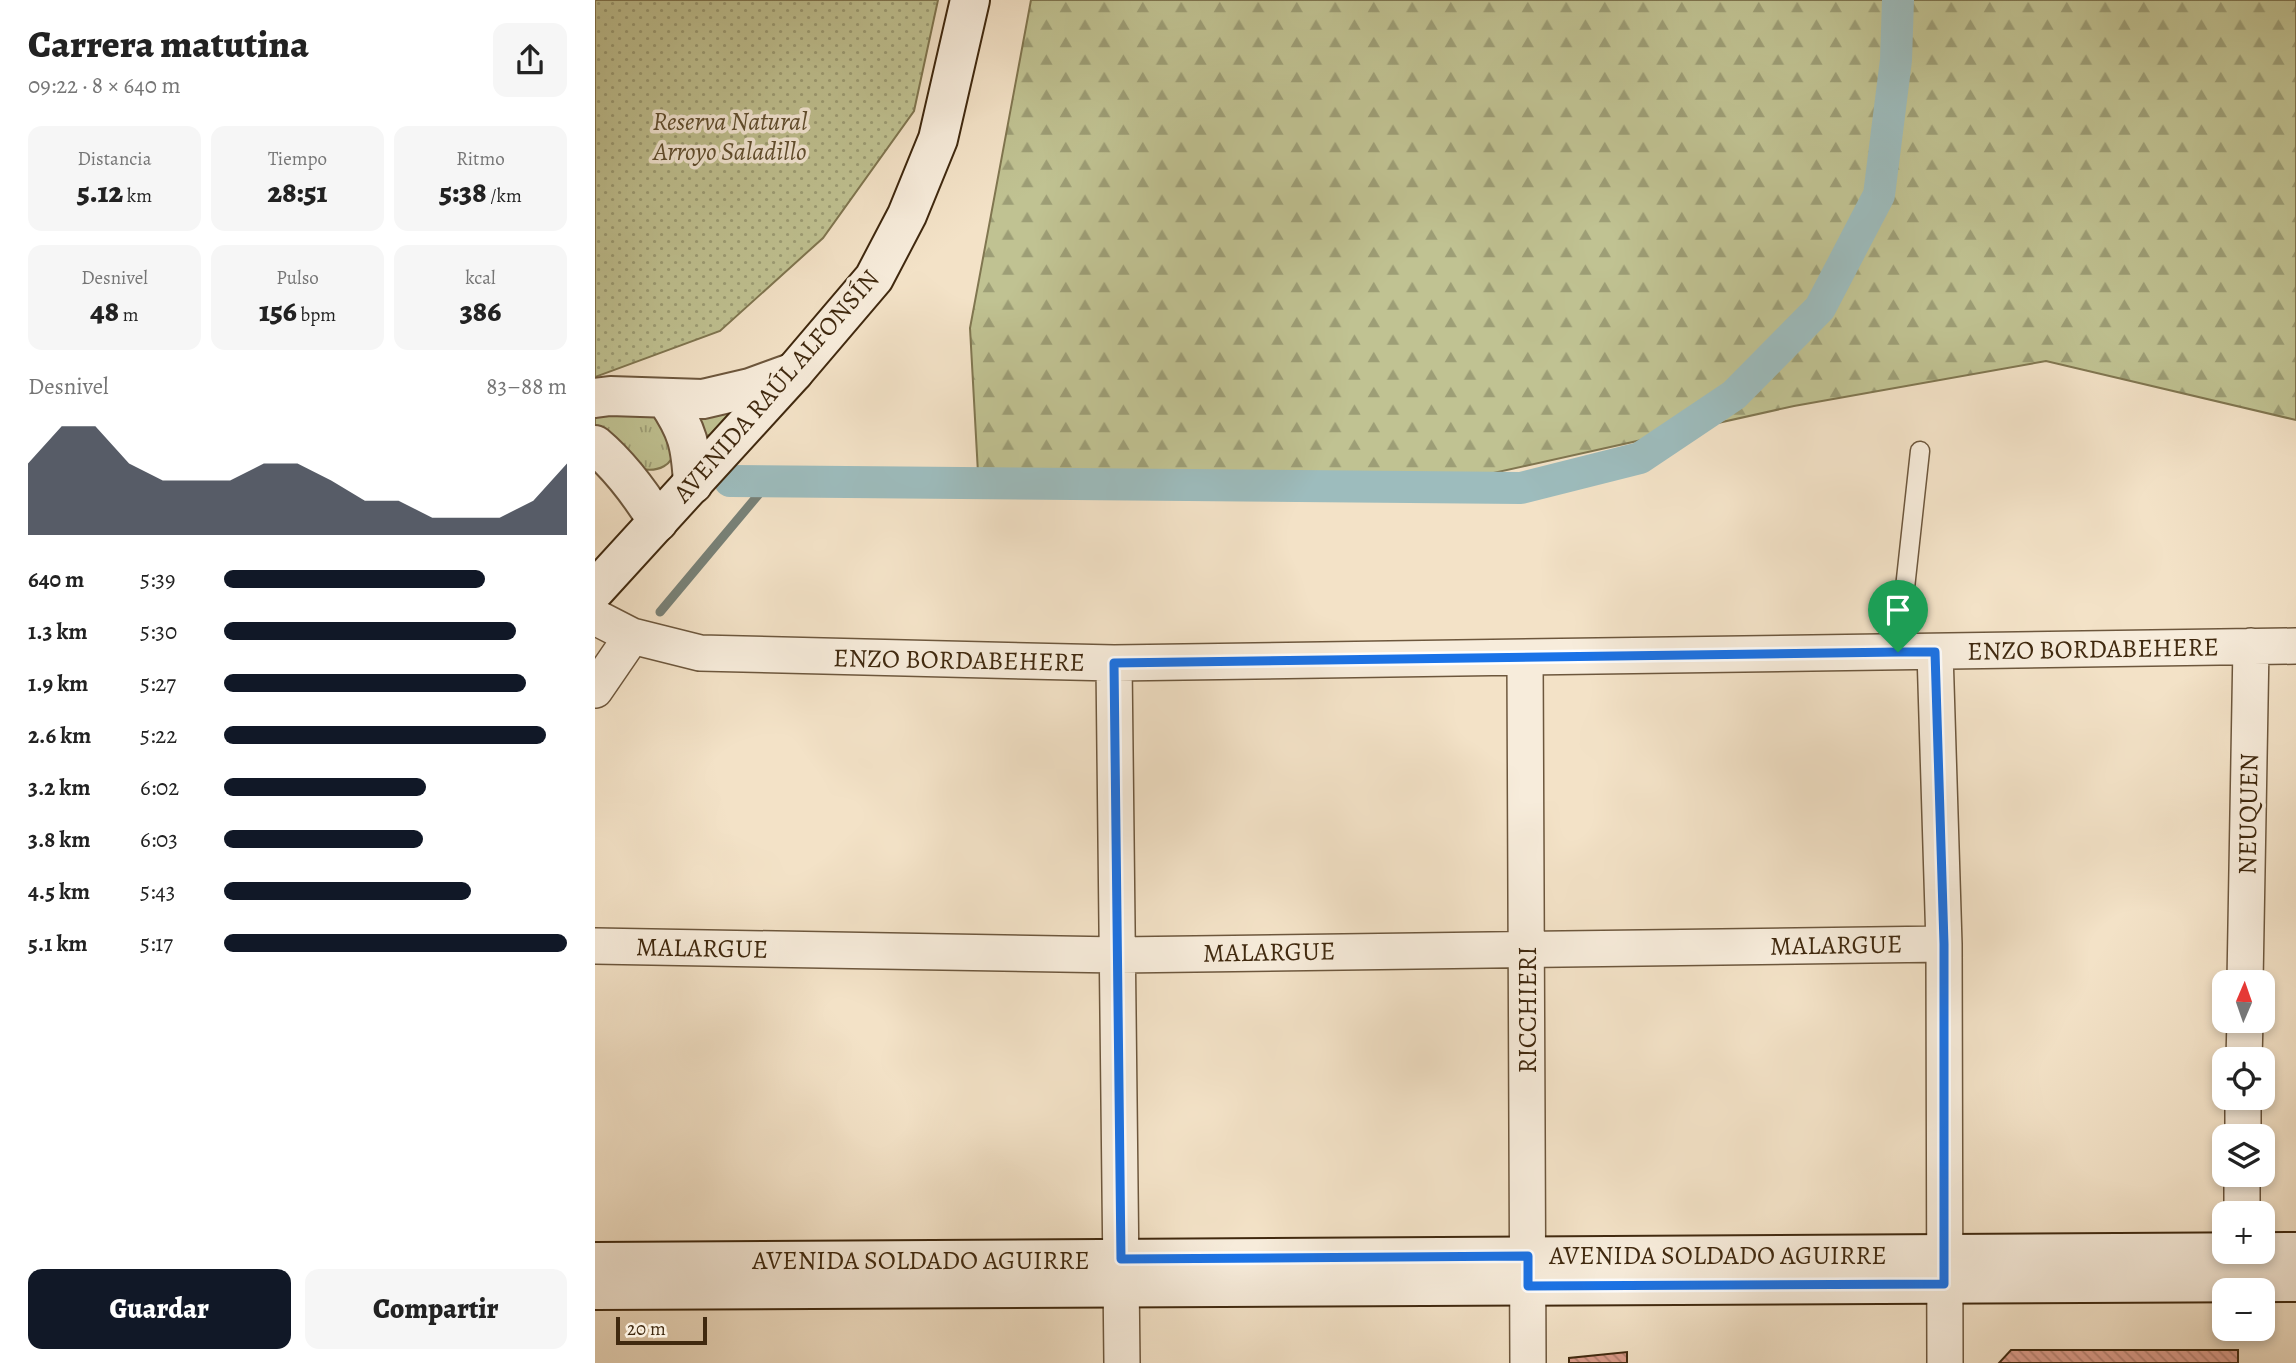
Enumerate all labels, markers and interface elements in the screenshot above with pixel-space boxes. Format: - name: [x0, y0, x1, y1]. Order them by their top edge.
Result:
- text: Carrera matutina: [28, 18, 309, 70]
- button: share: [493, 23, 567, 97]
- text: 09:22 · 8 × 640 m: [28, 70, 181, 101]
- park label: Reserva Natural Arroyo Saladillo: [651, 104, 808, 169]
- text: Distancia: [77, 146, 152, 172]
- text: Tiempo: [268, 146, 327, 172]
- text: Ritmo: [456, 146, 505, 172]
- text: 5.12: [77, 172, 123, 212]
- text: 28:51: [268, 172, 327, 212]
- text: 5:38: [439, 172, 487, 212]
- text: km: [123, 183, 152, 209]
- text: /km: [487, 183, 522, 209]
- street label: AVENIDA RAÚL ALFONSÍN: [664, 262, 887, 511]
- text: Desnivel: [81, 265, 148, 291]
- text: Pulso: [276, 265, 319, 291]
- text: kcal: [465, 265, 496, 291]
- text: 48: [90, 291, 119, 331]
- text: 156: [259, 291, 297, 331]
- text: 386: [460, 291, 501, 331]
- text: m: [119, 302, 139, 328]
- text: bpm: [297, 302, 336, 328]
- text: Desnivel: [28, 371, 109, 402]
- text: 83–88 m: [486, 371, 567, 402]
- text: 640 m: [28, 564, 84, 595]
- text: 5:39: [140, 564, 175, 595]
- pin: [1868, 580, 1928, 652]
- icon: arrive: [1879, 591, 1917, 629]
- text: 1.3 km: [28, 616, 88, 647]
- text: 5:30: [140, 616, 177, 647]
- street label: ENZO BORDABEHERE: [1967, 629, 2219, 669]
- street label: ENZO BORDABEHERE: [833, 640, 1085, 680]
- text: 1.9 km: [28, 668, 88, 699]
- text: 5:27: [140, 668, 176, 699]
- text: 2.6 km: [28, 720, 91, 751]
- text: 5:22: [140, 720, 177, 751]
- street label: NEUQUEN: [2229, 753, 2267, 875]
- text: 3.2 km: [28, 772, 91, 803]
- text: 6:02: [140, 772, 179, 803]
- text: 3.8 km: [28, 824, 90, 855]
- text: 6:03: [140, 824, 178, 855]
- text: 4.5 km: [28, 876, 90, 907]
- text: 5:43: [140, 876, 175, 907]
- street label: MALARGUE: [1770, 926, 1902, 964]
- text: 5.1 km: [28, 928, 88, 959]
- text: 5:17: [140, 928, 173, 959]
- street label: MALARGUE: [636, 929, 768, 967]
- street label: MALARGUE: [1203, 933, 1335, 971]
- street label: RICCHIERI: [1510, 946, 1545, 1074]
- north arrow: [2212, 970, 2275, 1032]
- map controls: [2212, 970, 2275, 1341]
- button: locate: [2212, 1047, 2275, 1110]
- button: layers: [2212, 1124, 2275, 1187]
- button: +: [2212, 1201, 2275, 1264]
- street label: AVENIDA SOLDADO AGUIRRE: [1548, 1238, 1887, 1273]
- street label: AVENIDA SOLDADO AGUIRRE: [751, 1243, 1090, 1278]
- button: Guardar: [28, 1269, 291, 1349]
- button: Compartir: [305, 1269, 567, 1349]
- button: −: [2212, 1278, 2275, 1341]
- scale bar: [616, 1314, 707, 1346]
- text: 20 m: [627, 1316, 666, 1342]

